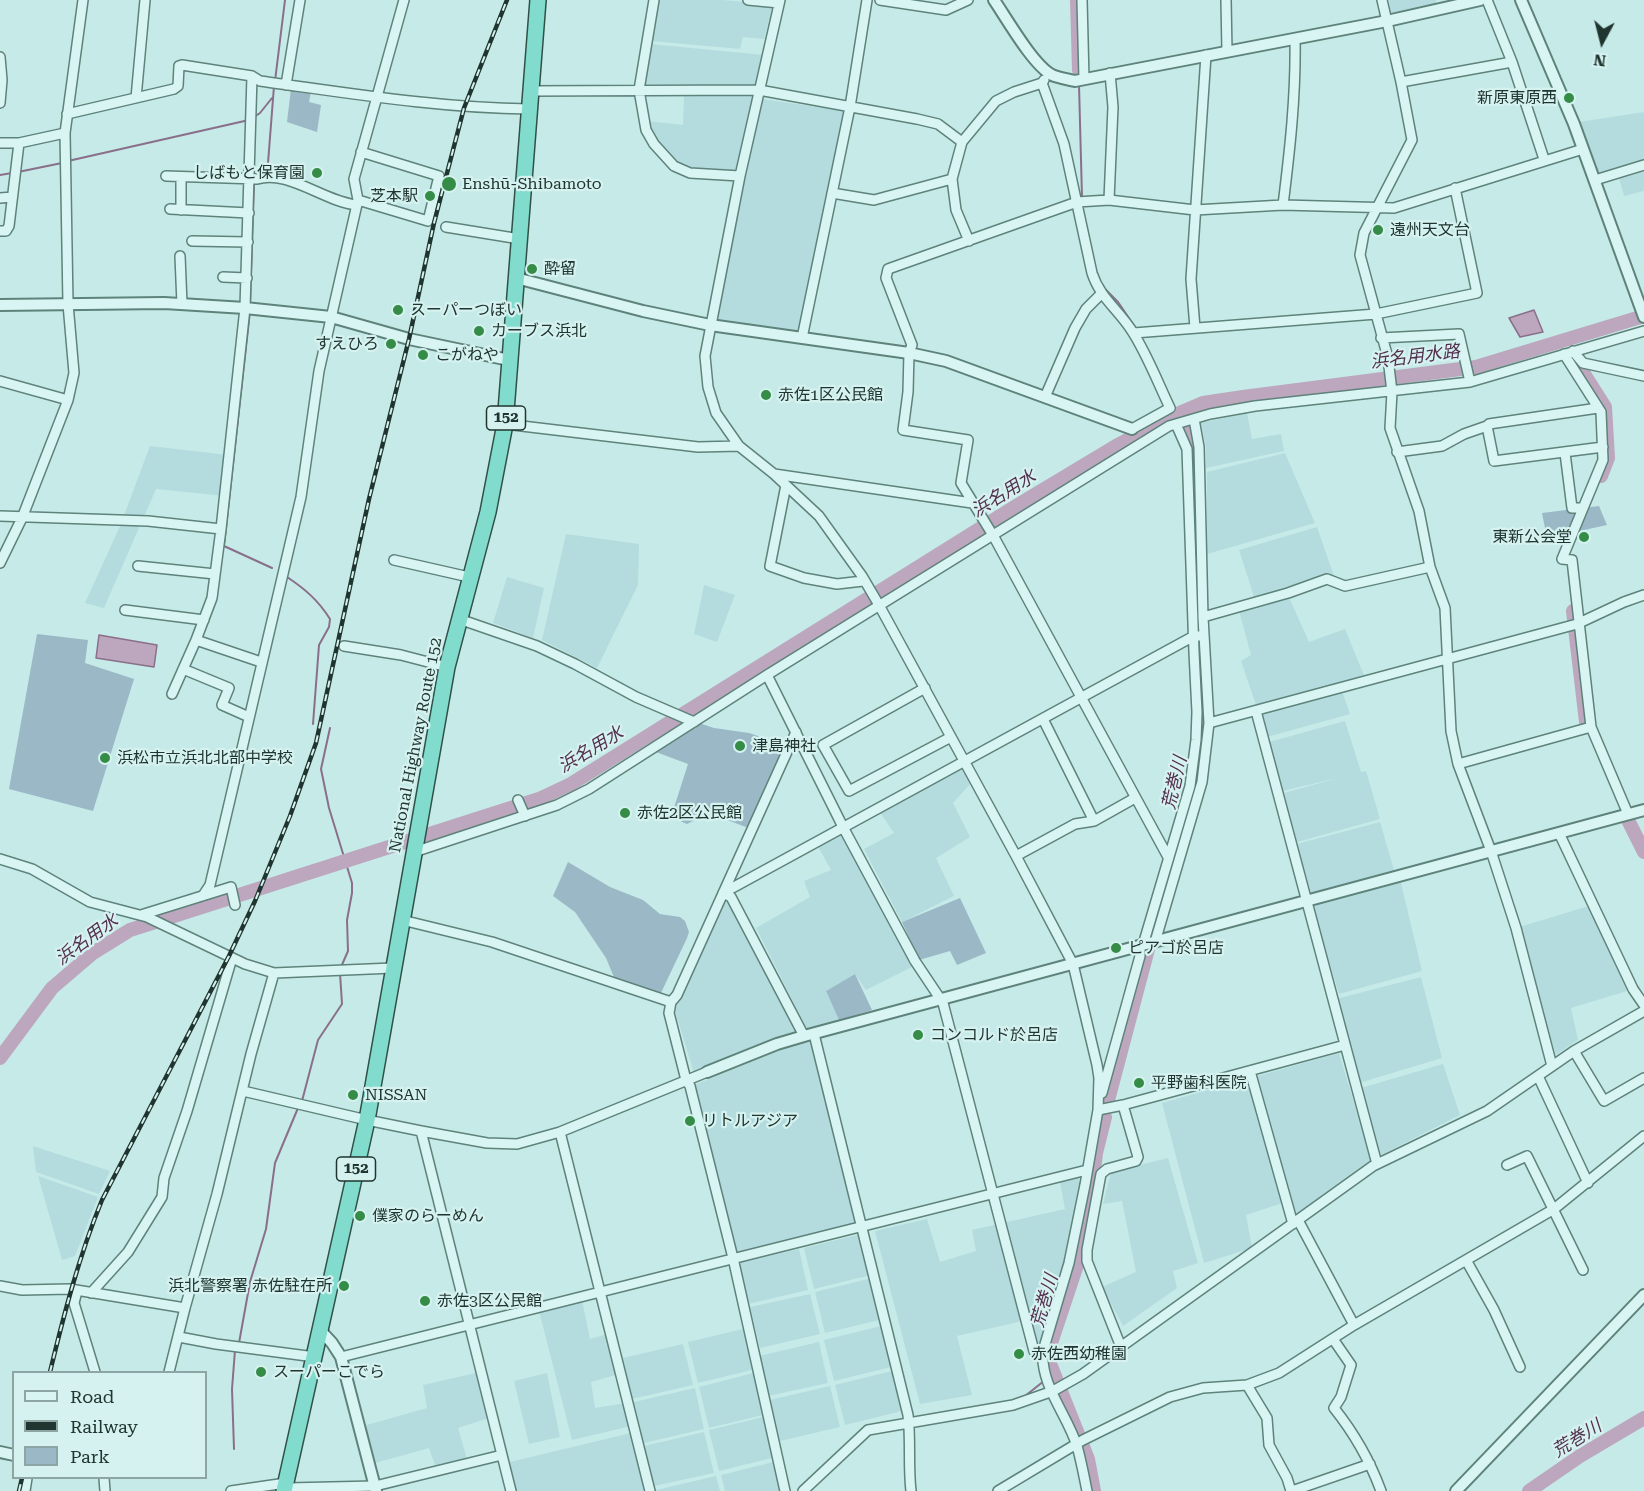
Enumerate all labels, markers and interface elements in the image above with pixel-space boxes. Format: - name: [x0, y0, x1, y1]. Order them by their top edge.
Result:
- north arrow: [1572, 12, 1632, 72]
- text: N: [1592, 50, 1607, 71]
- place label: 新原東原西: [1477, 88, 1557, 108]
- marker: 新原東原西: [1562, 91, 1576, 105]
- place label: しばもと保育園: [193, 163, 305, 183]
- marker: しばもと保育園: [310, 166, 324, 180]
- place label: Enshū-Shibamoto: [462, 174, 602, 194]
- marker: Enshū-Shibamoto: [440, 175, 458, 193]
- place label: 芝本駅: [370, 186, 418, 206]
- marker: 芝本駅: [423, 189, 437, 203]
- place label: 遠州天文台: [1390, 220, 1470, 240]
- marker: 遠州天文台: [1371, 223, 1385, 237]
- place label: 酔留: [544, 259, 576, 279]
- marker: 酔留: [525, 262, 539, 276]
- place label: スーパーつぼい: [410, 300, 522, 320]
- marker: スーパーつぼい: [391, 303, 405, 317]
- place label: カーブス浜北: [491, 321, 587, 341]
- marker: カーブス浜北: [472, 324, 486, 338]
- place label: すえひろ: [315, 334, 379, 354]
- marker: すえひろ: [384, 337, 398, 351]
- water label: 浜名用水路: [1369, 341, 1461, 373]
- place label: こがねや: [435, 345, 499, 365]
- marker: こがねや: [416, 348, 430, 362]
- place label: 赤佐1区公民館: [778, 385, 883, 405]
- marker: 赤佐1区公民館: [759, 388, 773, 402]
- road number: 152: [486, 406, 526, 430]
- water label: 浜名用水: [968, 466, 1040, 522]
- place label: 東新公会堂: [1492, 527, 1572, 547]
- marker: 東新公会堂: [1577, 530, 1591, 544]
- street label: National Highway Route 152: [386, 636, 446, 854]
- water label: 浜名用水: [555, 722, 627, 778]
- place label: 津島神社: [752, 736, 816, 756]
- marker: 津島神社: [733, 739, 747, 753]
- place label: 浜松市立浜北北部中学校: [117, 748, 293, 768]
- marker: 浜松市立浜北北部中学校: [98, 751, 112, 765]
- water label: 荒巻川: [1158, 754, 1192, 812]
- place label: 赤佐2区公民館: [637, 803, 742, 823]
- marker: 赤佐2区公民館: [618, 806, 632, 820]
- water label: 浜名用水: [52, 910, 122, 970]
- place label: ピアゴ於呂店: [1128, 938, 1224, 958]
- marker: ピアゴ於呂店: [1109, 941, 1123, 955]
- place label: コンコルド於呂店: [930, 1025, 1058, 1045]
- marker: コンコルド於呂店: [911, 1028, 925, 1042]
- place label: 平野歯科医院: [1151, 1073, 1247, 1093]
- marker: 平野歯科医院: [1132, 1076, 1146, 1090]
- place label: NISSAN: [365, 1085, 427, 1105]
- marker: NISSAN: [346, 1088, 360, 1102]
- place label: リトルアジア: [702, 1111, 798, 1131]
- marker: リトルアジア: [683, 1114, 697, 1128]
- road number: 152: [336, 1157, 376, 1181]
- place label: 僕家のらーめん: [372, 1206, 484, 1226]
- marker: 僕家のらーめん: [353, 1209, 367, 1223]
- water label: 荒巻川: [1027, 1272, 1063, 1330]
- place label: 浜北警察署 赤佐駐在所: [168, 1276, 332, 1296]
- marker: 浜北警察署 赤佐駐在所: [337, 1279, 351, 1293]
- place label: 赤佐3区公民館: [437, 1291, 542, 1311]
- marker: 赤佐3区公民館: [418, 1294, 432, 1308]
- place label: 赤佐西幼稚園: [1031, 1344, 1127, 1364]
- marker: 赤佐西幼稚園: [1012, 1347, 1026, 1361]
- place label: スーパーこでら: [273, 1362, 385, 1382]
- marker: スーパーこでら: [254, 1365, 268, 1379]
- legend: [12, 1371, 207, 1479]
- text: Road: [70, 1386, 114, 1407]
- text: Railway: [70, 1416, 138, 1437]
- water label: 荒巻川: [1548, 1416, 1606, 1462]
- text: Park: [70, 1446, 110, 1467]

